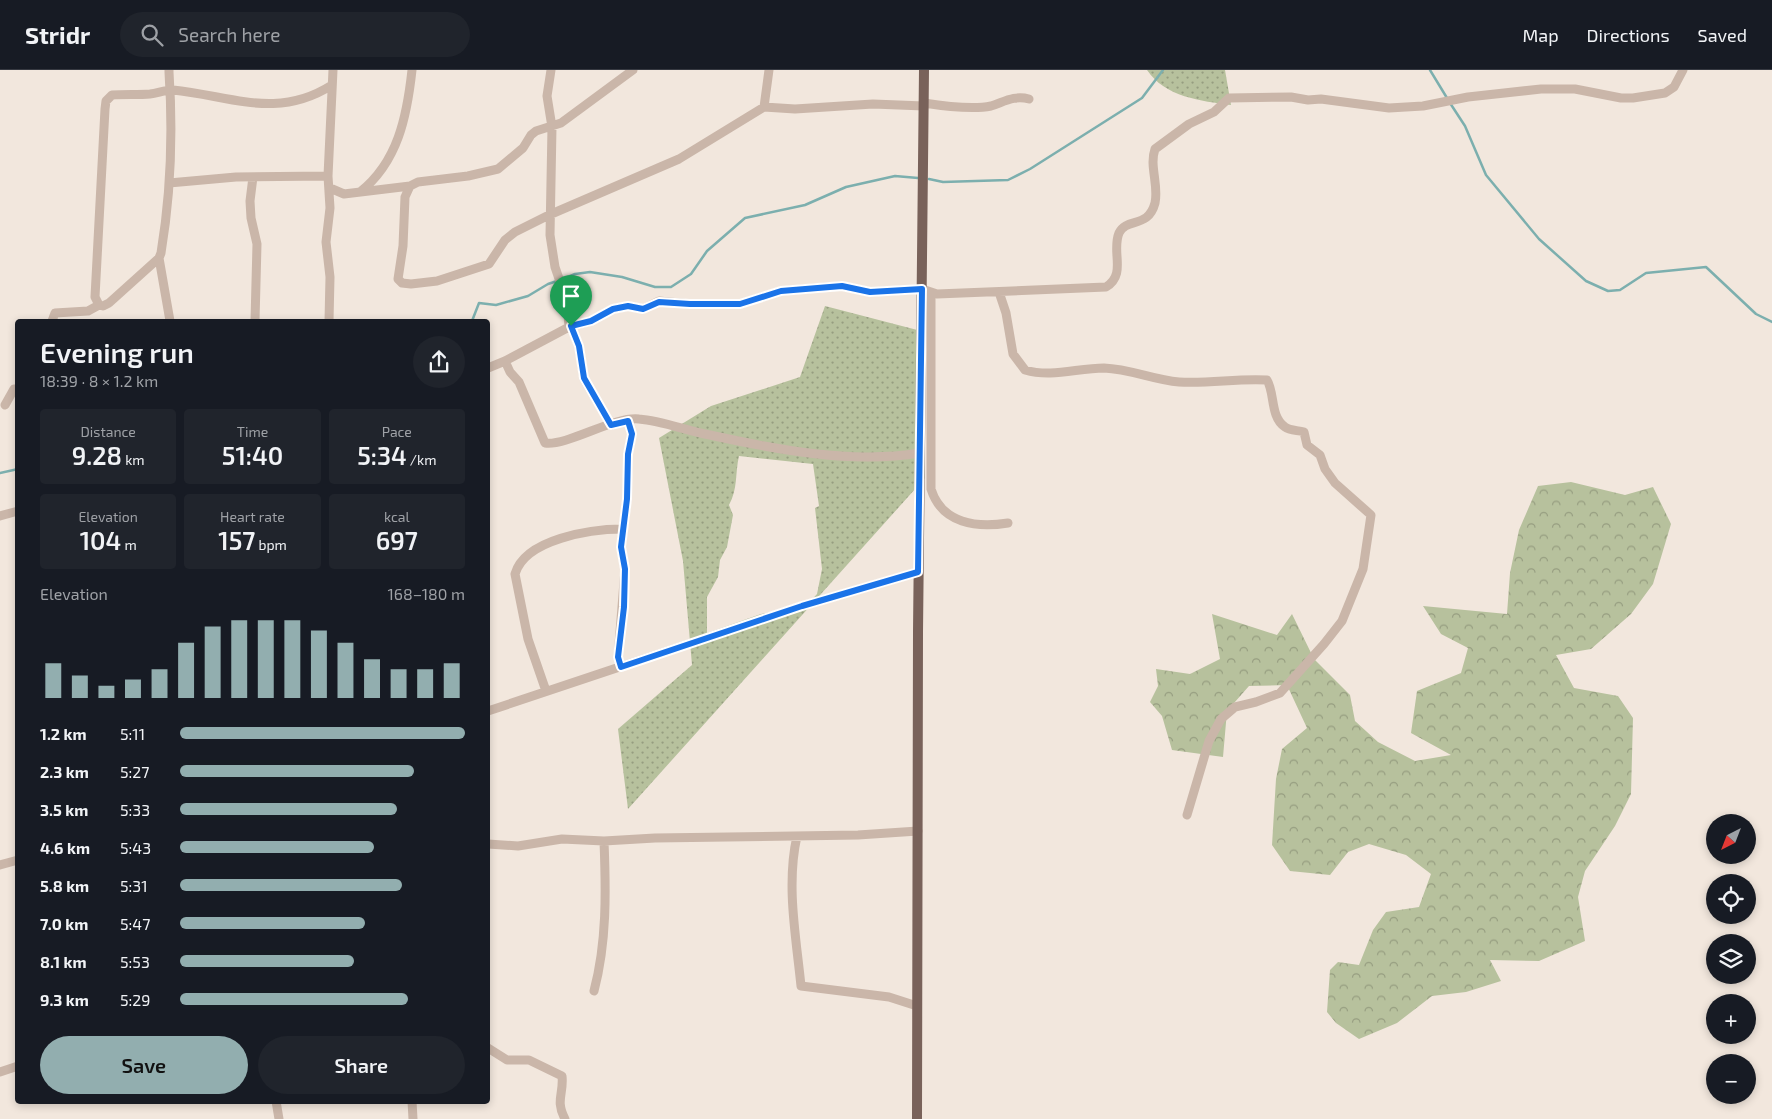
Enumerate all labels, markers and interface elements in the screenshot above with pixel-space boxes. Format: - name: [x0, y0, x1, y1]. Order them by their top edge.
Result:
- search box: [120, 12, 470, 57]
- text: Stridr: [25, 20, 90, 49]
- icon: search: [138, 21, 166, 49]
- text: Search here: [178, 23, 280, 46]
- text: Map: [1522, 24, 1559, 46]
- text: Directions: [1587, 24, 1670, 46]
- text: Saved: [1698, 24, 1747, 46]
- pin: [550, 275, 592, 326]
- icon: arrive: [557, 282, 585, 310]
- text: Evening run: [40, 335, 194, 369]
- button: share: [413, 336, 465, 388]
- text: 18:39 · 8 × 1.2 km: [40, 371, 158, 390]
- text: Distance: [81, 423, 136, 440]
- text: Time: [237, 423, 268, 440]
- text: Pace: [382, 423, 412, 440]
- text: 9.28: [72, 440, 122, 470]
- text: 51:40: [222, 440, 283, 470]
- text: 5:34: [357, 440, 407, 470]
- text: km: [122, 451, 145, 468]
- text: /km: [407, 451, 436, 468]
- text: Elevation: [78, 508, 138, 525]
- text: Heart rate: [220, 508, 285, 525]
- text: kcal: [384, 508, 410, 525]
- text: 104: [80, 525, 121, 555]
- text: 157: [218, 525, 255, 555]
- text: 697: [376, 525, 418, 555]
- text: m: [121, 536, 137, 553]
- text: bpm: [255, 536, 287, 553]
- text: Elevation: [40, 584, 108, 603]
- text: 168–180 m: [387, 584, 465, 603]
- text: 1.2 km: [40, 724, 87, 743]
- text: 5:11: [120, 724, 145, 743]
- text: 2.3 km: [40, 762, 89, 781]
- text: 5:27: [120, 762, 150, 781]
- text: 3.5 km: [40, 800, 88, 819]
- text: 5:33: [120, 800, 150, 819]
- north arrow: [1706, 814, 1756, 864]
- map controls: [1706, 814, 1756, 1104]
- text: 4.6 km: [40, 838, 90, 857]
- text: 5:43: [120, 838, 151, 857]
- button: locate: [1706, 874, 1756, 924]
- text: 5.8 km: [40, 876, 89, 895]
- text: 5:31: [120, 876, 148, 895]
- text: 7.0 km: [40, 914, 88, 933]
- text: 5:47: [120, 914, 150, 933]
- button: layers: [1706, 934, 1756, 984]
- text: 8.1 km: [40, 952, 87, 971]
- text: 5:53: [120, 952, 150, 971]
- text: 9.3 km: [40, 990, 89, 1009]
- text: 5:29: [120, 990, 151, 1009]
- button: +: [1706, 994, 1756, 1044]
- button: Save: [40, 1036, 248, 1094]
- button: Share: [258, 1036, 465, 1094]
- button: −: [1706, 1054, 1756, 1104]

